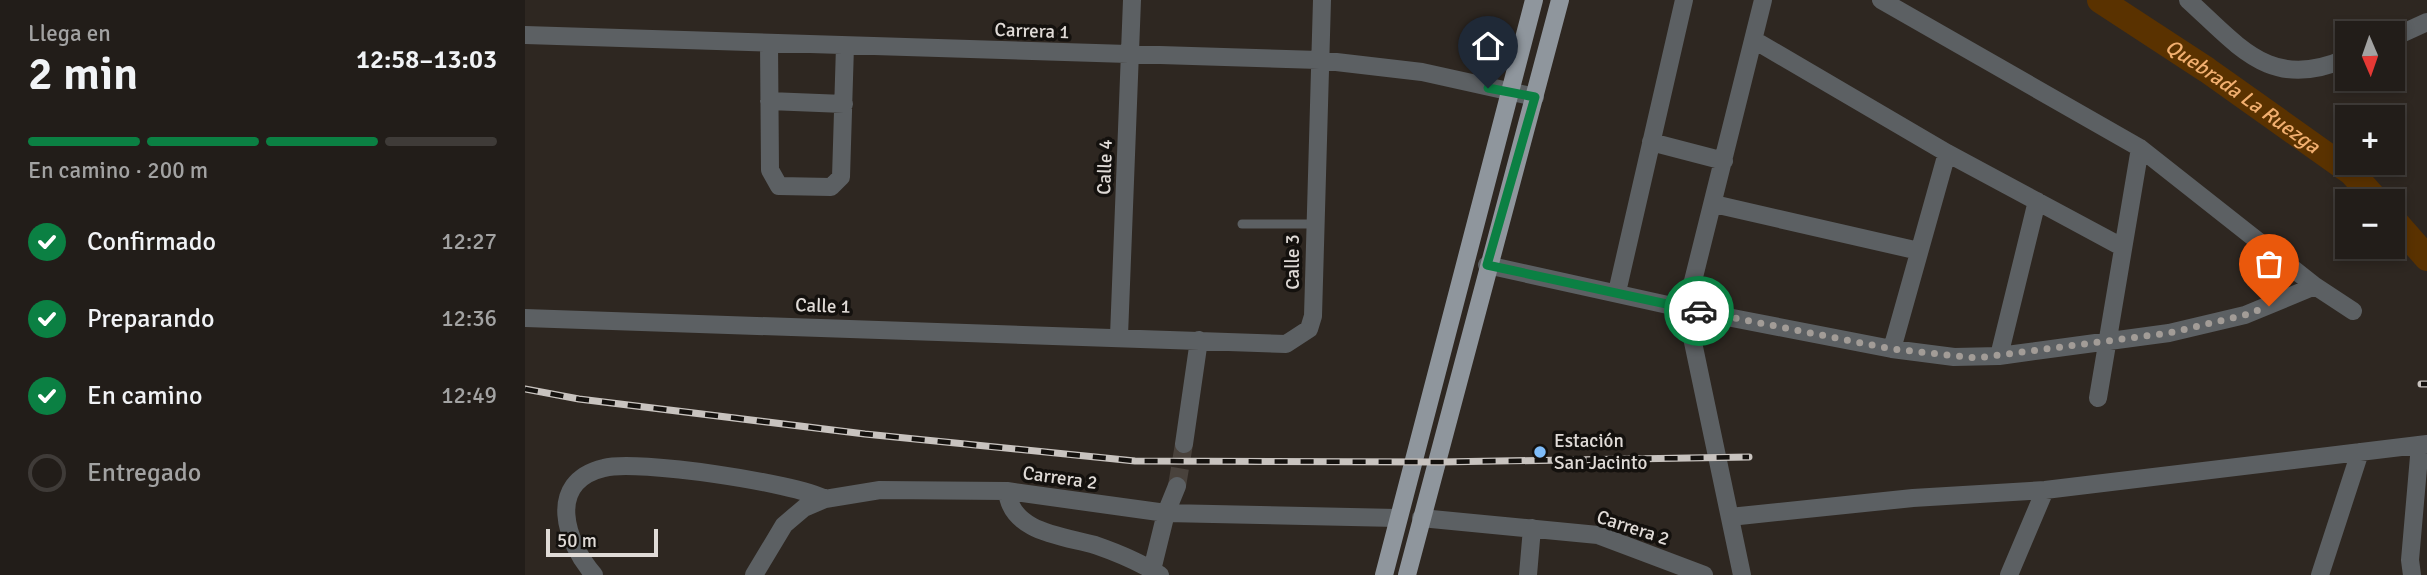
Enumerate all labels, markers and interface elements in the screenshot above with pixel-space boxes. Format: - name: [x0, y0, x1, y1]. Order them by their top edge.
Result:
- pin: [1458, 16, 1518, 88]
- street label: Carrera 1: [994, 18, 1070, 44]
- text: Llega en: [28, 19, 111, 48]
- north arrow: [2335, 21, 2405, 91]
- map controls: [2335, 21, 2405, 259]
- icon: home: [1469, 27, 1507, 65]
- water label: Quebrada La Ruezga: [2160, 33, 2326, 160]
- text: 12:58–13:03: [356, 44, 497, 76]
- text: 2 min: [28, 46, 138, 102]
- button: +: [2335, 105, 2405, 175]
- street label: Calle 4: [1092, 139, 1118, 195]
- text: En camino · 200 m: [28, 156, 208, 185]
- button: −: [2335, 189, 2405, 259]
- icon: check: [28, 223, 66, 261]
- text: Confirmado: [87, 226, 216, 258]
- text: 12:27: [441, 227, 497, 256]
- street label: Calle 3: [1281, 234, 1305, 290]
- pin: [2239, 234, 2299, 306]
- icon: bag: [2250, 245, 2288, 283]
- courier: [1664, 276, 1734, 346]
- icon: car: [1680, 292, 1718, 330]
- street label: Calle 1: [795, 293, 851, 319]
- icon: check: [28, 300, 66, 338]
- text: Preparando: [87, 303, 214, 335]
- text: 12:36: [441, 304, 497, 333]
- icon: check: [28, 377, 66, 415]
- text: En camino: [87, 380, 203, 412]
- text: 12:49: [441, 381, 497, 410]
- place label: Estación San Jacinto: [1554, 429, 1647, 475]
- marker: Estación San Jacinto: [1532, 444, 1548, 460]
- text: Entregado: [87, 457, 201, 489]
- street label: Carrera 2: [1021, 461, 1099, 495]
- street label: Carrera 2: [1594, 505, 1672, 551]
- scale bar: [546, 526, 658, 558]
- text: 50 m: [557, 529, 597, 553]

